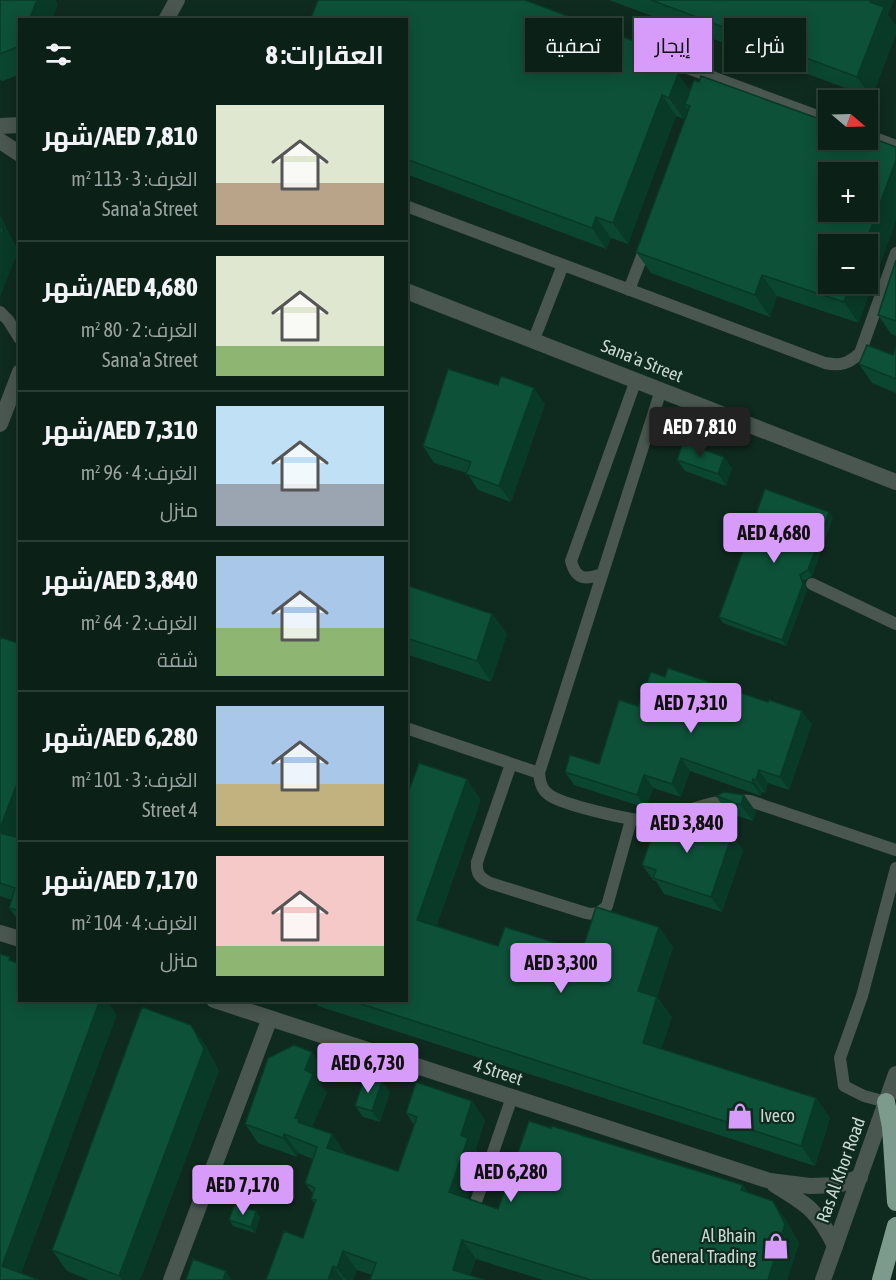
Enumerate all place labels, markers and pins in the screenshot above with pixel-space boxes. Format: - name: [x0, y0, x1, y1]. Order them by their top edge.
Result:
- pin: AED 7,810: [631, 407, 769, 458]
- pin: AED 4,680: [705, 513, 843, 564]
- pin: AED 7,310: [622, 683, 760, 734]
- pin: AED 3,840: [618, 803, 756, 854]
- pin: AED 3,300: [492, 943, 630, 994]
- pin: AED 6,730: [299, 1043, 437, 1094]
- shop icon: Iveco: [725, 1101, 755, 1131]
- place label: Iveco: [760, 1105, 795, 1126]
- pin: AED 6,280: [442, 1152, 580, 1203]
- pin: AED 7,170: [174, 1165, 312, 1216]
- place label: Al Bhain General Trading: [652, 1225, 756, 1267]
- shop icon: Al Bhain General Trading: [761, 1231, 791, 1261]

